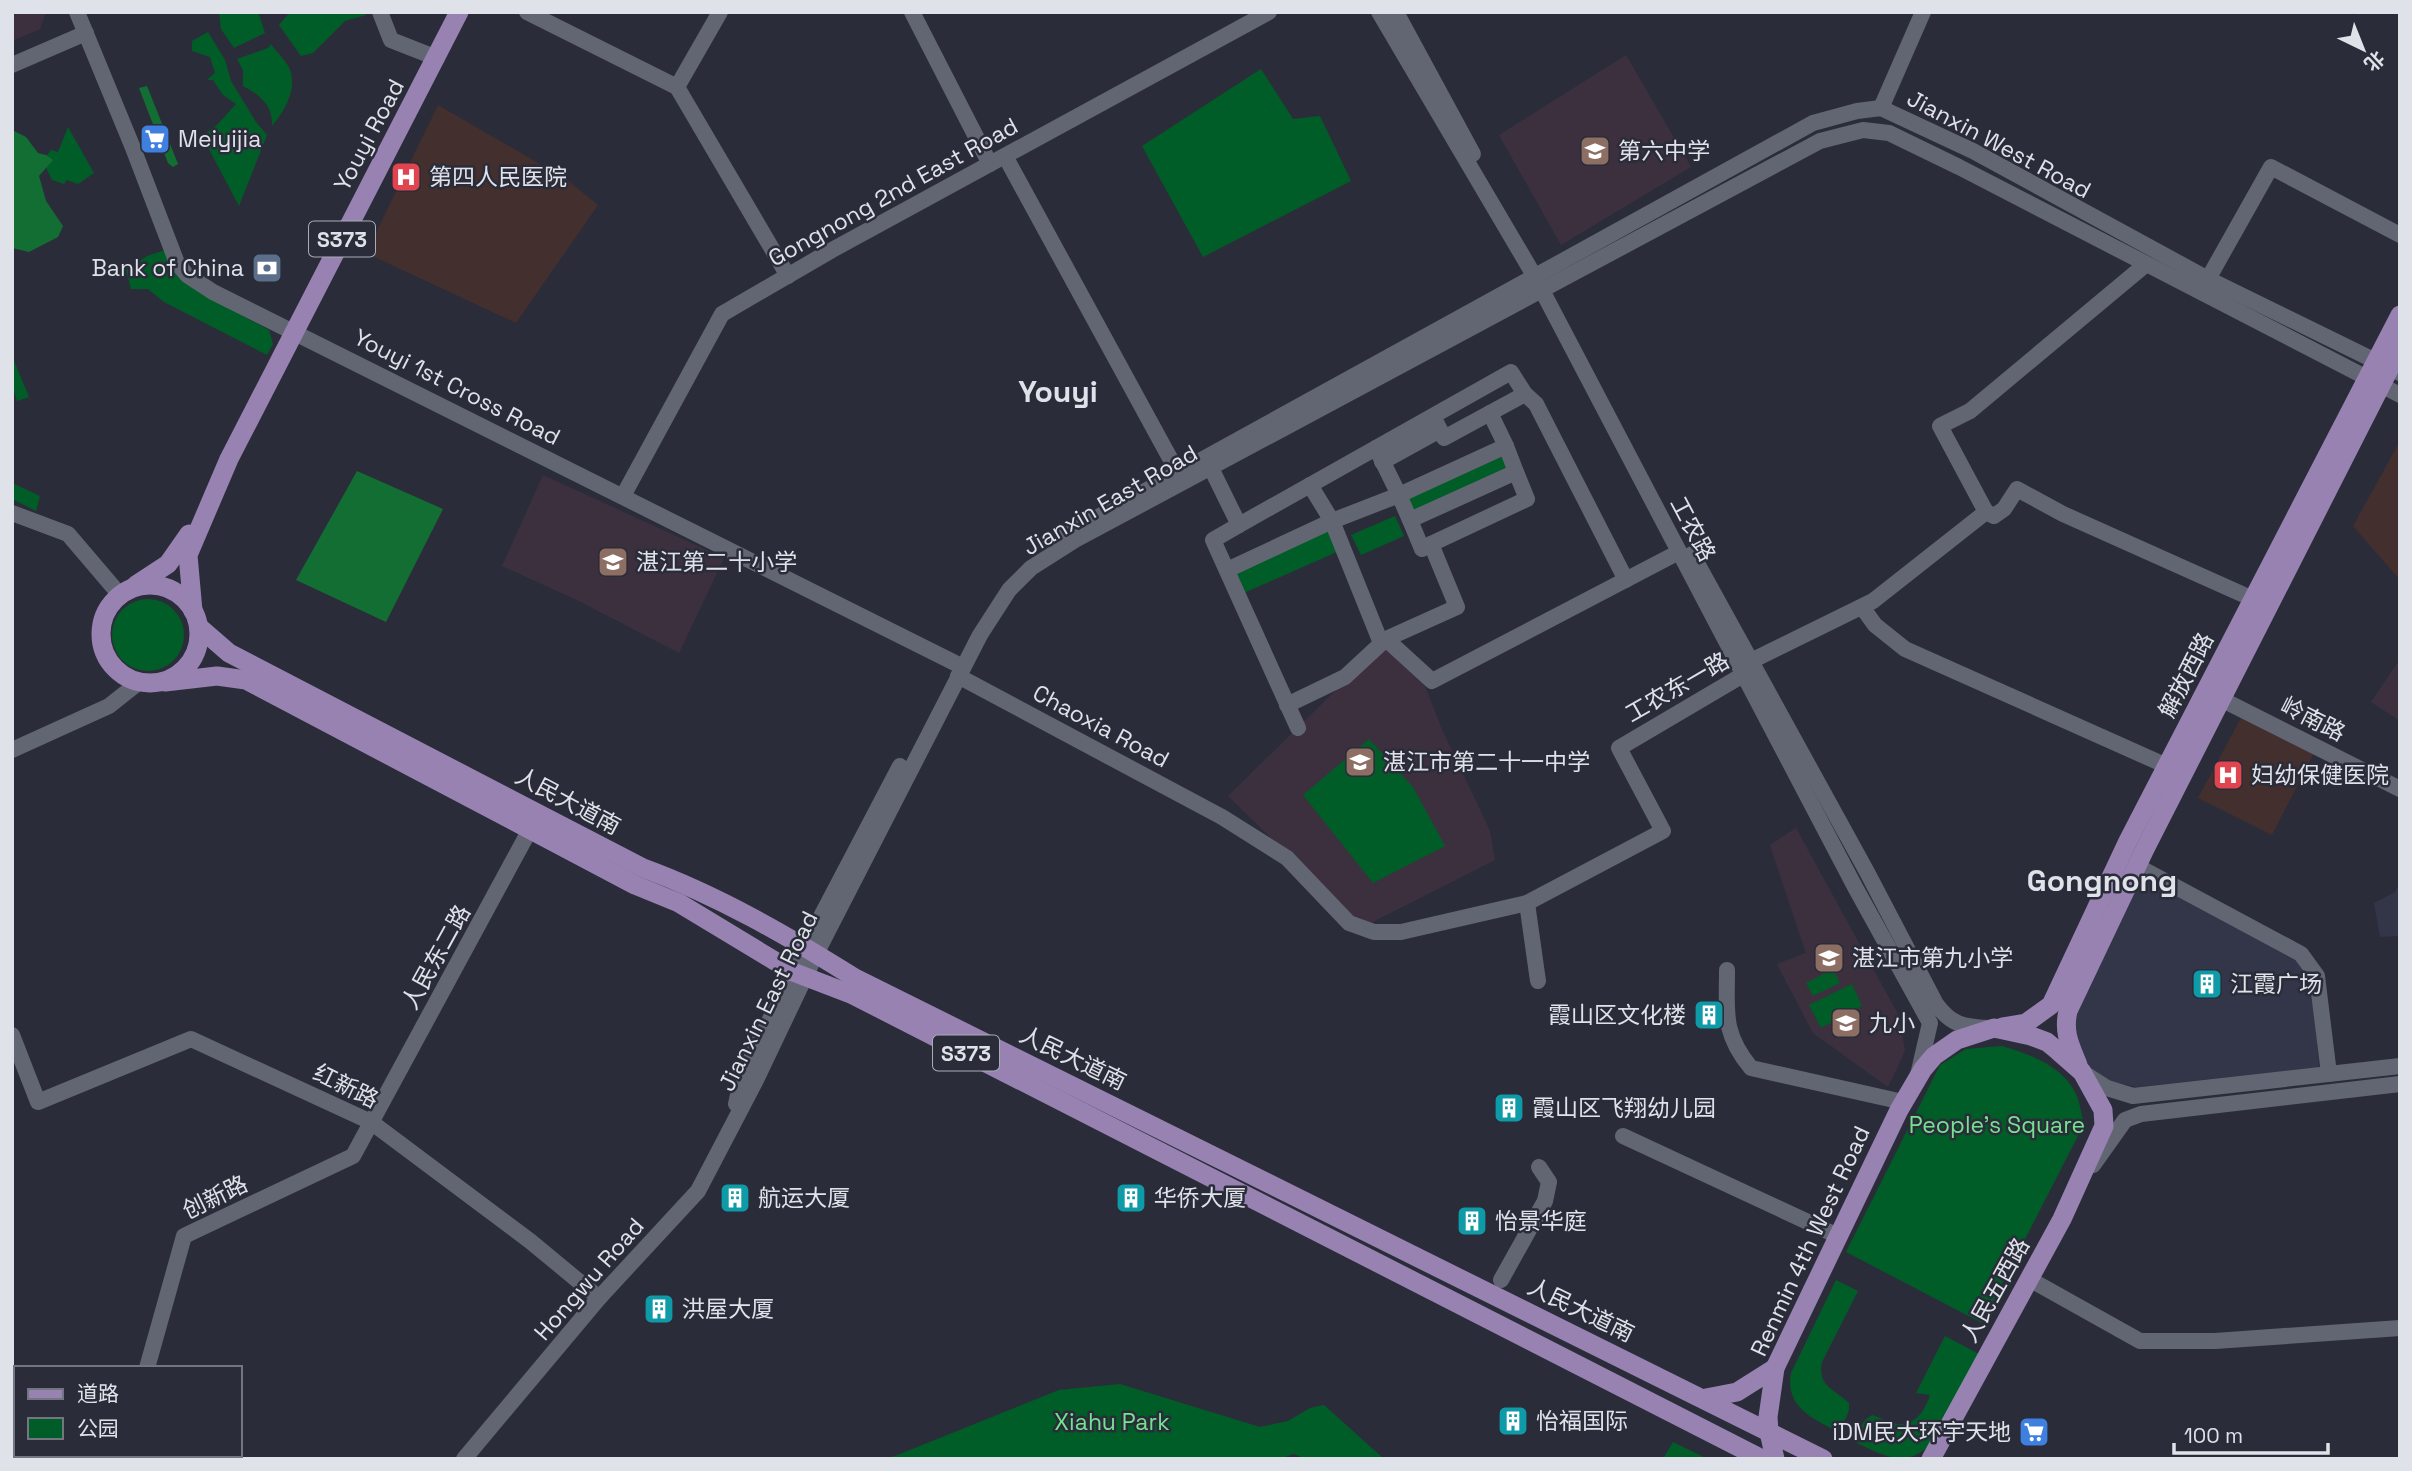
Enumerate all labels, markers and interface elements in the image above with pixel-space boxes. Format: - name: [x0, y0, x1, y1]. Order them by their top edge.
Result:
- north arrow: [2328, 14, 2398, 84]
- text: 北: [2359, 45, 2390, 77]
- street label: Youyi Road: [327, 74, 411, 196]
- street label: Jianxin West Road: [1902, 83, 2096, 205]
- street label: Gongnong 2nd East Road: [763, 111, 1023, 273]
- supermarket icon: Meiyijia: [138, 122, 172, 156]
- place label: Meiyijia: [178, 124, 261, 154]
- school or university icon: 第六中学: [1578, 134, 1612, 168]
- place label: 第六中学: [1618, 136, 1710, 166]
- hospital icon: 第四人民医院: [389, 160, 423, 194]
- place label: 第四人民医院: [429, 162, 567, 192]
- road number: S373: [309, 222, 375, 256]
- bank icon: Bank of China: [250, 251, 284, 285]
- place label: Bank of China: [92, 253, 244, 283]
- street label: Youyi 1st Cross Road: [349, 322, 565, 452]
- district label: Youyi: [1018, 372, 1098, 411]
- street label: Jianxin East Road: [1017, 438, 1203, 562]
- street label: 工农路: [1664, 491, 1722, 567]
- school or university icon: 湛江第二十小学: [596, 545, 630, 579]
- place label: 湛江第二十小学: [636, 547, 797, 577]
- street label: 解放西路: [2152, 627, 2220, 723]
- street label: 工农东一路: [1620, 645, 1734, 729]
- street label: Chaoxia Road: [1028, 678, 1174, 774]
- street label: 岭南路: [2275, 690, 2351, 748]
- school or university icon: 湛江市第二十一中学: [1343, 745, 1377, 779]
- place label: 湛江市第二十一中学: [1383, 747, 1590, 777]
- hospital icon: 妇幼保健医院: [2211, 758, 2245, 792]
- place label: 妇幼保健医院: [2251, 760, 2389, 790]
- street label: 人民大道南: [510, 761, 626, 841]
- district label: Gongnong: [2027, 861, 2177, 900]
- street label: 人民东二路: [395, 899, 477, 1015]
- street label: Jianxin East Road: [711, 906, 825, 1096]
- school or university icon: 湛江市第九小学: [1812, 941, 1846, 975]
- place label: 湛江市第九小学: [1852, 943, 2013, 973]
- building icon: 江霞广场: [2190, 967, 2224, 1001]
- place label: 江霞广场: [2230, 969, 2322, 999]
- building icon: 霞山区文化楼: [1692, 998, 1726, 1032]
- place label: 霞山区文化楼: [1548, 1000, 1686, 1030]
- school or university icon: 九小: [1829, 1006, 1863, 1040]
- place label: 九小: [1869, 1008, 1915, 1038]
- street label: 人民大道南: [1015, 1019, 1131, 1097]
- road number: S373: [933, 1036, 999, 1070]
- street label: 红新路: [308, 1057, 384, 1115]
- building icon: 霞山区飞翔幼儿园: [1492, 1091, 1526, 1125]
- place label: 霞山区飞翔幼儿园: [1532, 1093, 1716, 1123]
- park label: People's Square: [1909, 1110, 2085, 1140]
- street label: Renmin 4th West Road: [1743, 1121, 1877, 1361]
- street label: 创新路: [177, 1168, 253, 1226]
- building icon: 航运大厦: [718, 1181, 752, 1215]
- building icon: 华侨大厦: [1114, 1181, 1148, 1215]
- place label: 航运大厦: [758, 1183, 850, 1213]
- place label: 华侨大厦: [1154, 1183, 1246, 1213]
- building icon: 怡景华庭: [1455, 1204, 1489, 1238]
- place label: 怡景华庭: [1495, 1206, 1587, 1236]
- street label: Hongwu Road: [527, 1211, 651, 1347]
- street label: 人民五西路: [1954, 1232, 2036, 1348]
- street label: 人民大道南: [1523, 1271, 1639, 1349]
- building icon: 洪屋大厦: [642, 1292, 676, 1326]
- place label: 洪屋大厦: [682, 1294, 774, 1324]
- legend: [14, 1366, 242, 1457]
- text: 道路: [77, 1380, 119, 1407]
- building icon: 怡福国际: [1496, 1404, 1530, 1438]
- place label: 怡福国际: [1536, 1406, 1628, 1436]
- park label: Xiahu Park: [1054, 1407, 1170, 1437]
- scale bar: [2174, 1412, 2328, 1456]
- text: 公园: [77, 1415, 119, 1442]
- supermarket icon: iDM民大环宇天地: [2017, 1415, 2051, 1449]
- place label: iDM民大环宇天地: [1832, 1417, 2011, 1447]
- text: 100 m: [2184, 1422, 2243, 1449]

